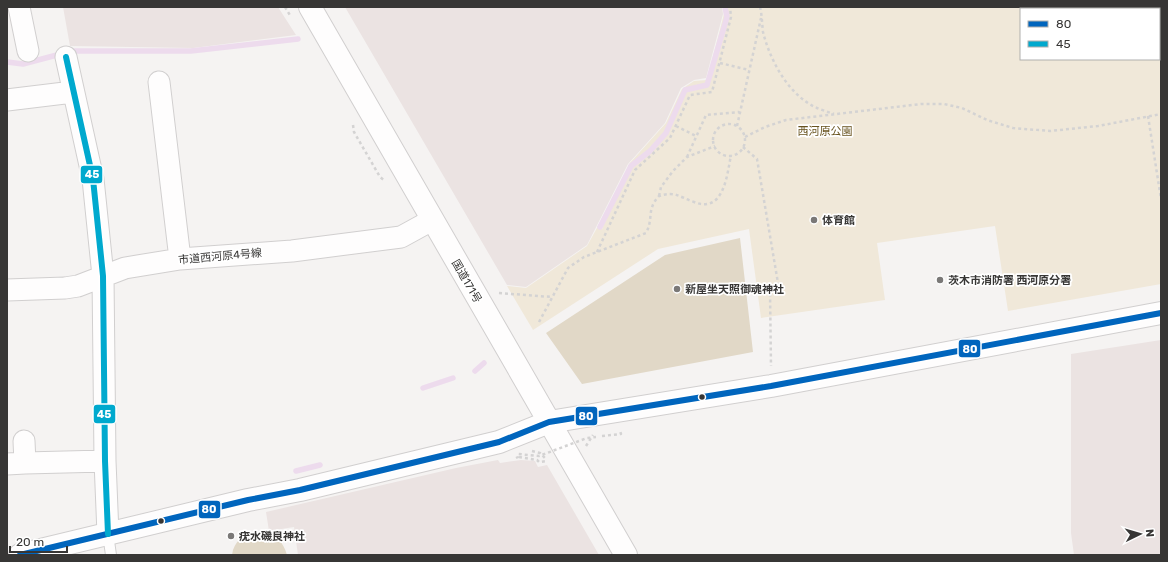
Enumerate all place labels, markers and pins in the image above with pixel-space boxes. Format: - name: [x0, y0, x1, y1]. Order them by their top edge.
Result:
- place label: 体育館: [822, 214, 855, 227]
- marker: 体育館: [809, 215, 819, 225]
- place label: 茨木市消防署 西河原分署: [948, 274, 1071, 287]
- marker: 茨木市消防署 西河原分署: [935, 275, 945, 285]
- place label: 新屋坐天照御魂神社: [685, 283, 784, 296]
- marker: 新屋坐天照御魂神社: [672, 284, 682, 294]
- unlabelled marker: [697, 392, 707, 402]
- unlabelled marker: [156, 516, 166, 526]
- place label: 疣水磯良神社: [238, 530, 305, 543]
- marker: 疣水磯良神社: [226, 531, 236, 541]

